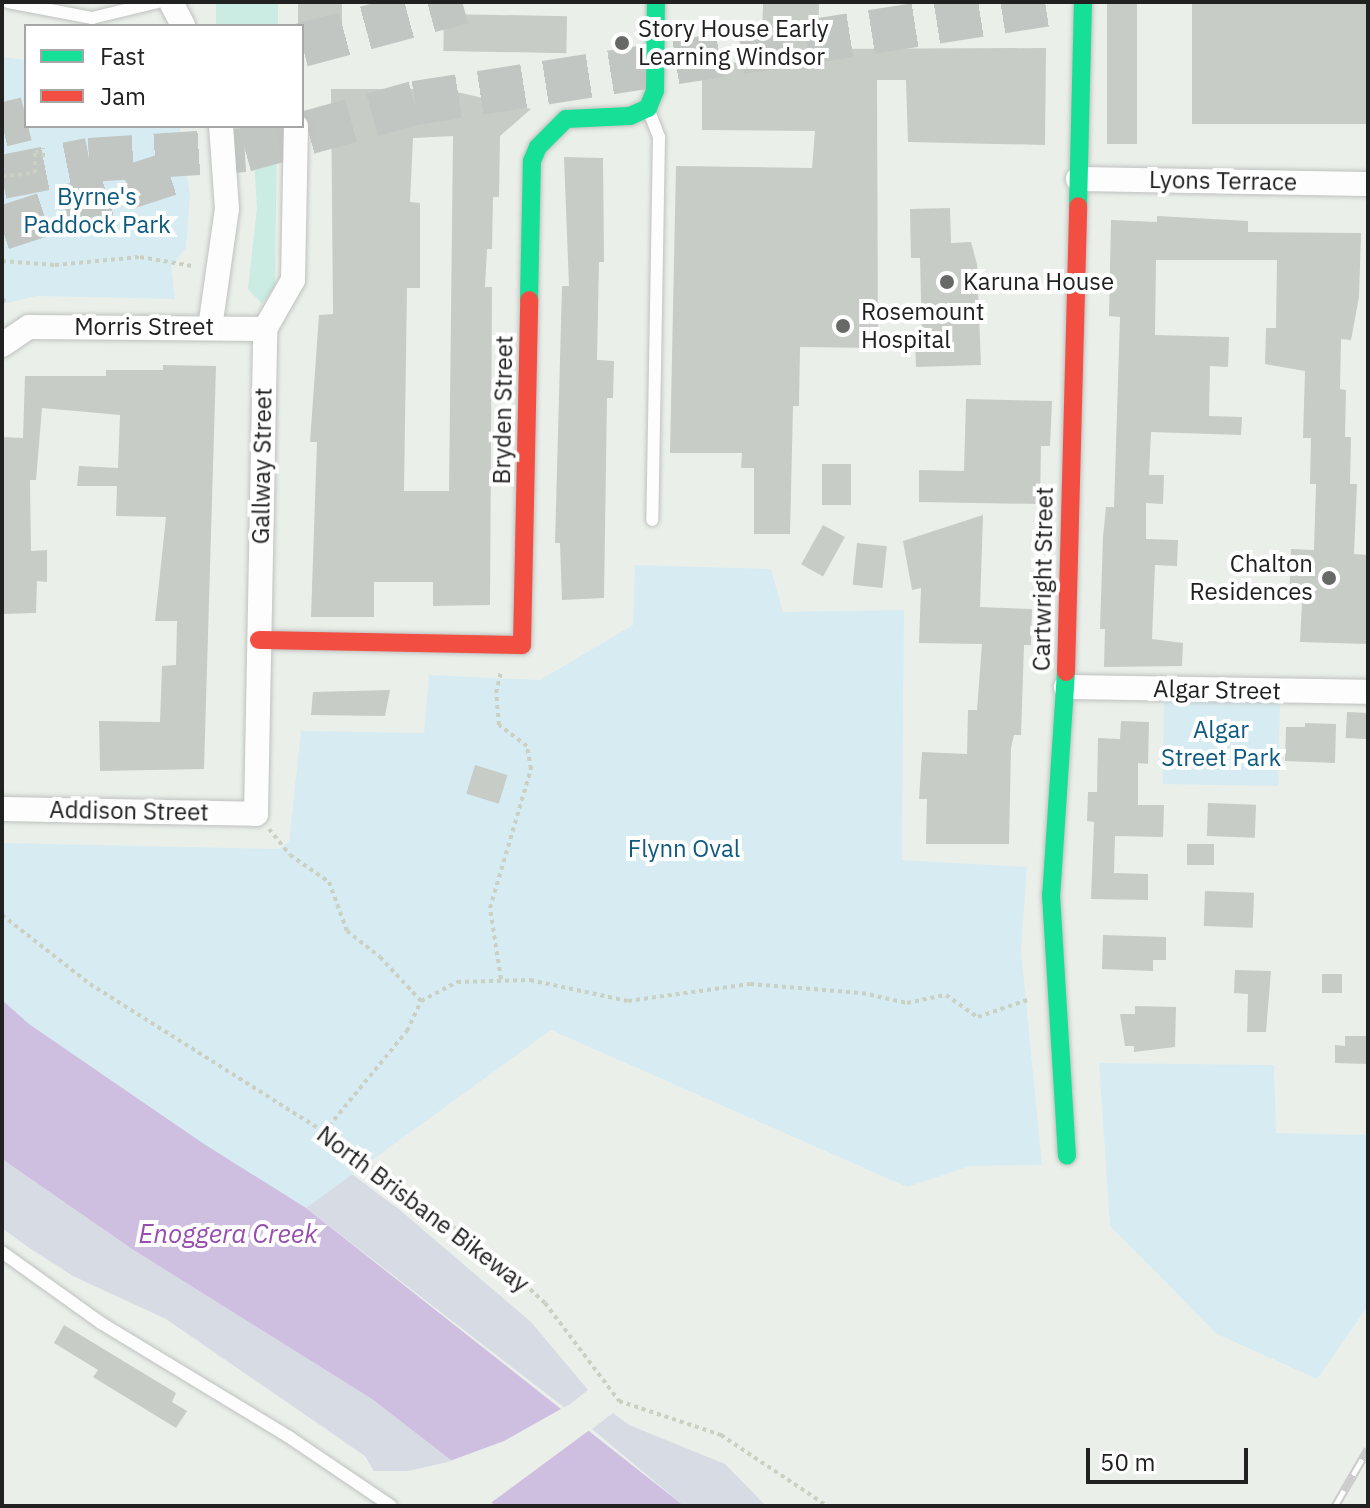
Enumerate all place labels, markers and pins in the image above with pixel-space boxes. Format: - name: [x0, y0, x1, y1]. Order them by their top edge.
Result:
- place label: Story House Early Learning Windsor: [638, 15, 829, 71]
- marker: Story House Early Learning Windsor: [613, 34, 631, 52]
- place label: Karuna House: [963, 268, 1114, 296]
- marker: Karuna House: [938, 273, 956, 291]
- place label: Rosemount Hospital: [861, 298, 984, 354]
- marker: Rosemount Hospital: [832, 315, 854, 337]
- place label: Chalton Residences: [1190, 550, 1313, 606]
- marker: Chalton Residences: [1320, 569, 1338, 587]

